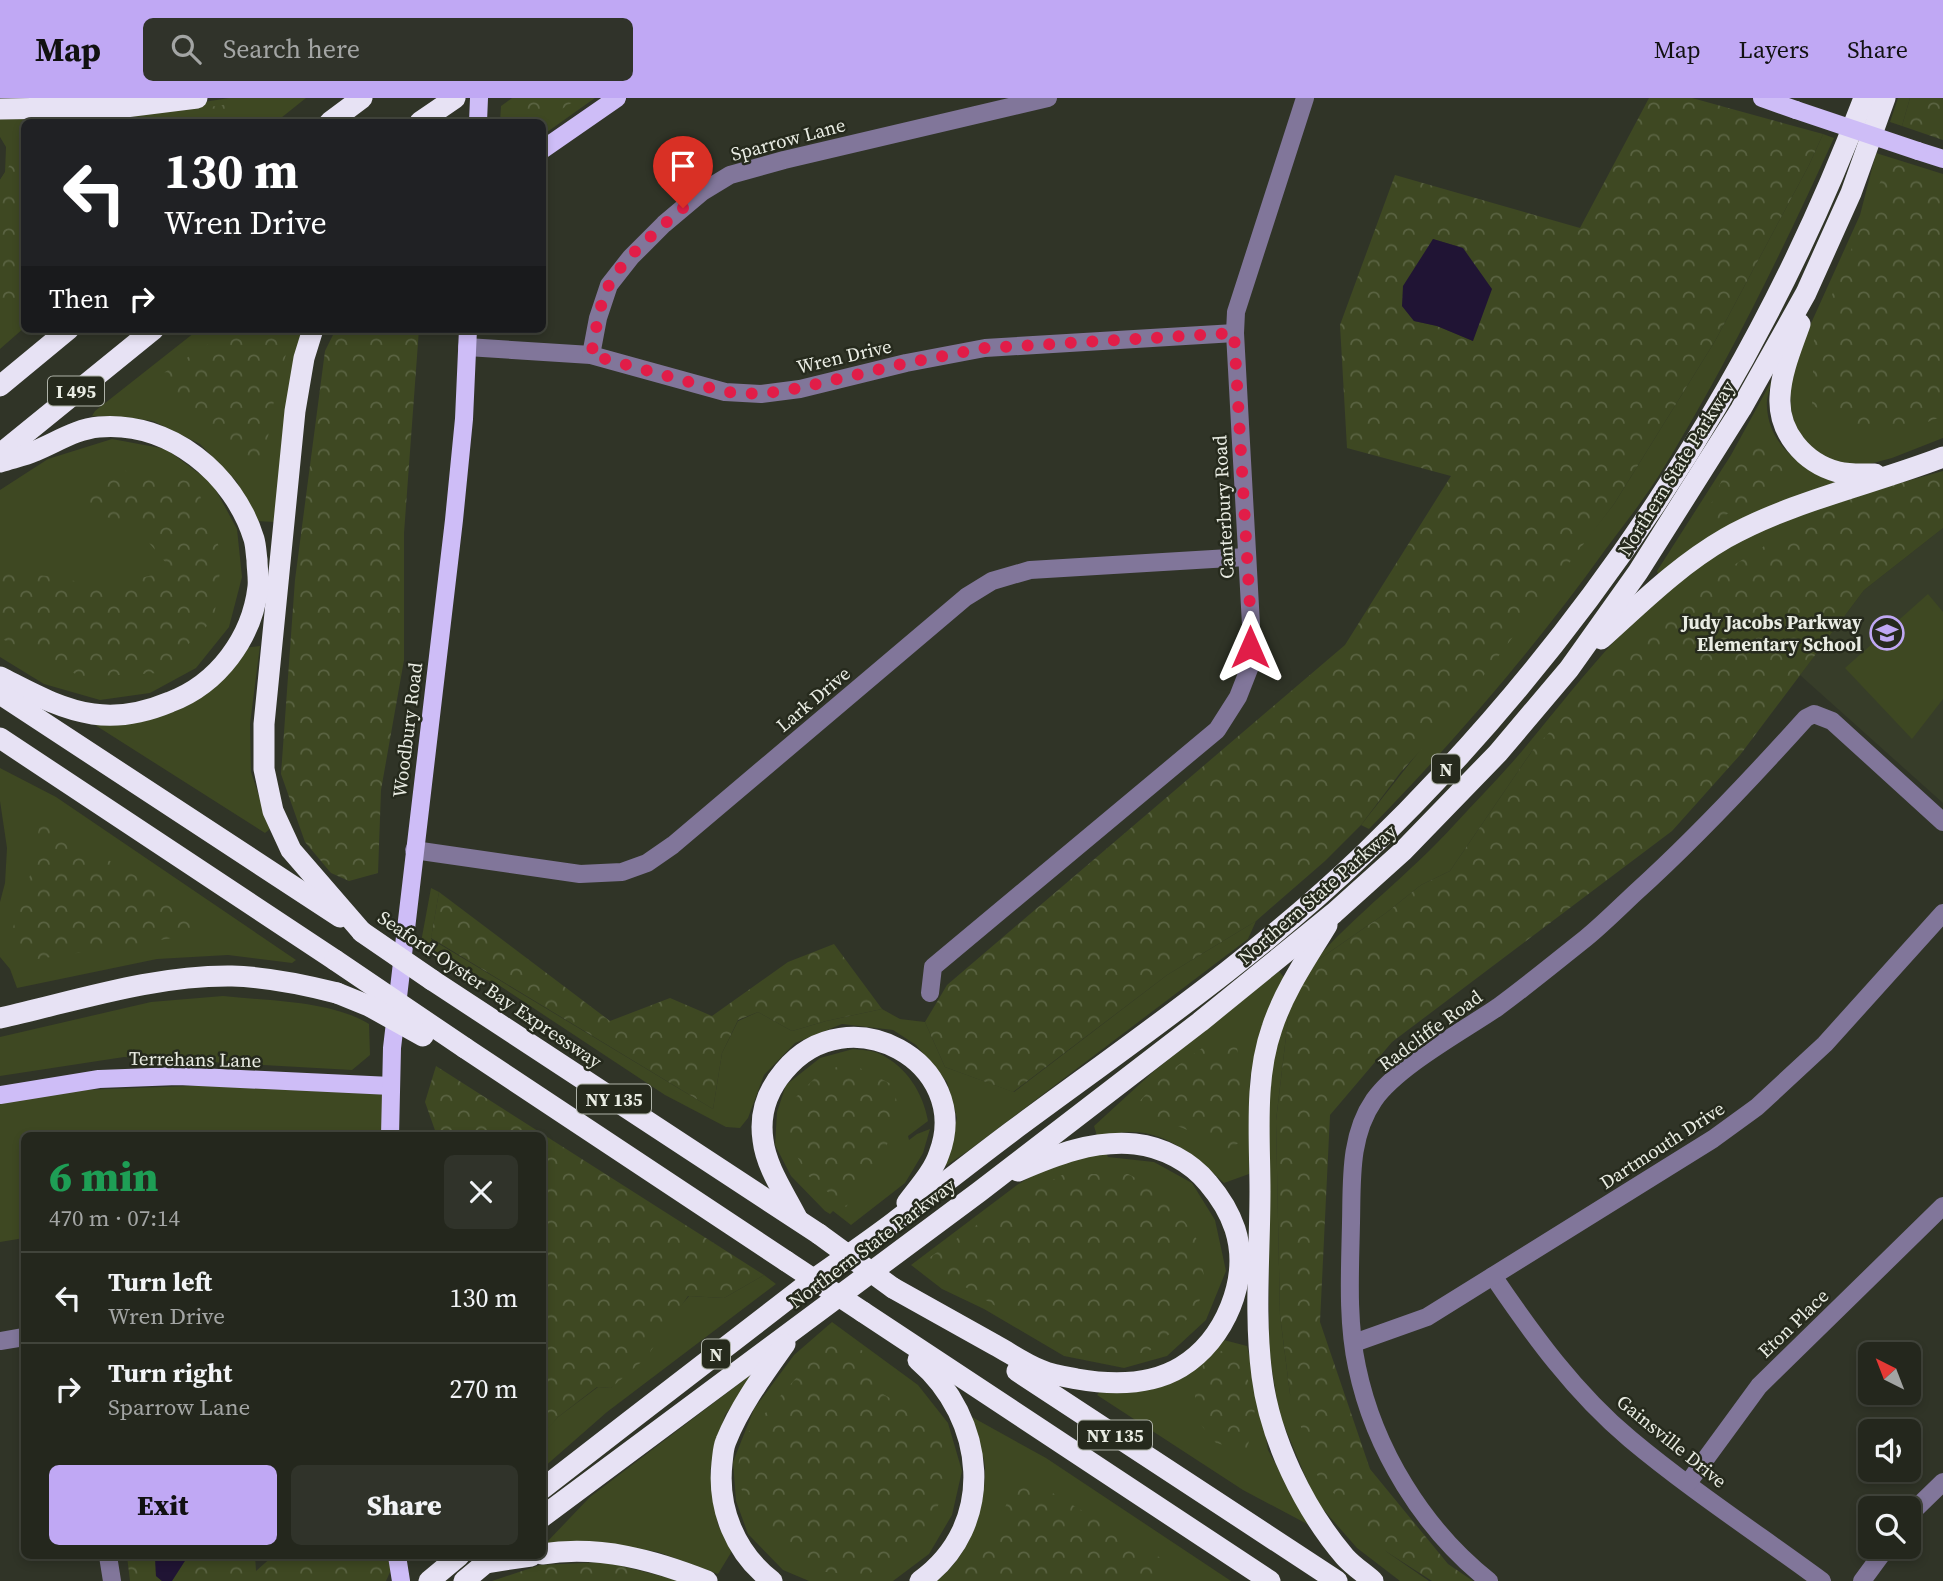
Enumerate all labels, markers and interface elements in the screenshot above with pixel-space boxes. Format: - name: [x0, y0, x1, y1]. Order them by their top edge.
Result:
- search box: [143, 18, 633, 81]
- text: Map: [35, 27, 101, 72]
- icon: search: [167, 30, 205, 68]
- text: Search here: [223, 31, 360, 67]
- text: Map: [1654, 33, 1701, 66]
- text: Layers: [1739, 33, 1809, 66]
- text: Share: [1847, 33, 1908, 66]
- street label: Sparrow Lane: [728, 111, 848, 167]
- pin: [653, 136, 713, 208]
- text: 130 m: [164, 137, 299, 204]
- icon: left: [49, 147, 140, 238]
- icon: arrive: [664, 147, 702, 185]
- text: Wren Drive: [164, 201, 327, 245]
- icon: right: [123, 280, 161, 318]
- text: Then: [49, 281, 109, 317]
- street label: Wren Drive: [794, 332, 894, 380]
- street label: Northern State Parkway: [1611, 375, 1741, 561]
- road number: I 495: [48, 376, 104, 405]
- street label: Canterbury Road: [1206, 434, 1240, 580]
- place label: Judy Jacobs Parkway Elementary School: [1680, 609, 1863, 657]
- position arrow: [1213, 610, 1287, 684]
- school or university icon: Judy Jacobs Parkway Elementary School: [1868, 614, 1906, 652]
- street label: Lark Drive: [770, 660, 856, 738]
- street label: Woodbury Road: [386, 661, 428, 799]
- road number: N: [1432, 754, 1460, 784]
- street label: Northern State Parkway: [1232, 818, 1402, 970]
- street label: Seaford-Oyster Bay Expressway: [373, 904, 607, 1074]
- street label: Radcliffe Road: [1373, 983, 1487, 1077]
- street label: Terrehans Lane: [129, 1045, 261, 1073]
- road number: NY 135: [577, 1084, 651, 1114]
- street label: Dartmouth Drive: [1595, 1095, 1729, 1195]
- text: 6 min: [49, 1147, 159, 1205]
- button: close: [444, 1155, 518, 1229]
- street label: Northern State Parkway: [784, 1172, 961, 1314]
- text: 470 m · 07:14: [49, 1202, 180, 1234]
- text: Turn left: [108, 1264, 212, 1300]
- icon: left: [49, 1279, 87, 1317]
- text: 130 m: [450, 1280, 518, 1316]
- street label: Eton Place: [1752, 1283, 1834, 1363]
- text: Wren Drive: [108, 1300, 225, 1332]
- road number: N: [702, 1339, 730, 1368]
- north arrow: [1858, 1342, 1922, 1405]
- map controls: [1858, 1342, 1921, 1559]
- text: Turn right: [108, 1355, 232, 1391]
- icon: right: [49, 1370, 87, 1408]
- text: 270 m: [450, 1371, 518, 1407]
- street label: Gainsville Drive: [1612, 1389, 1732, 1493]
- text: Sparrow Lane: [108, 1391, 250, 1423]
- button: sound: [1858, 1419, 1921, 1482]
- road number: NY 135: [1078, 1420, 1152, 1450]
- button: Exit: [49, 1465, 277, 1545]
- button: Share: [291, 1465, 518, 1545]
- button: search: [1858, 1496, 1921, 1559]

